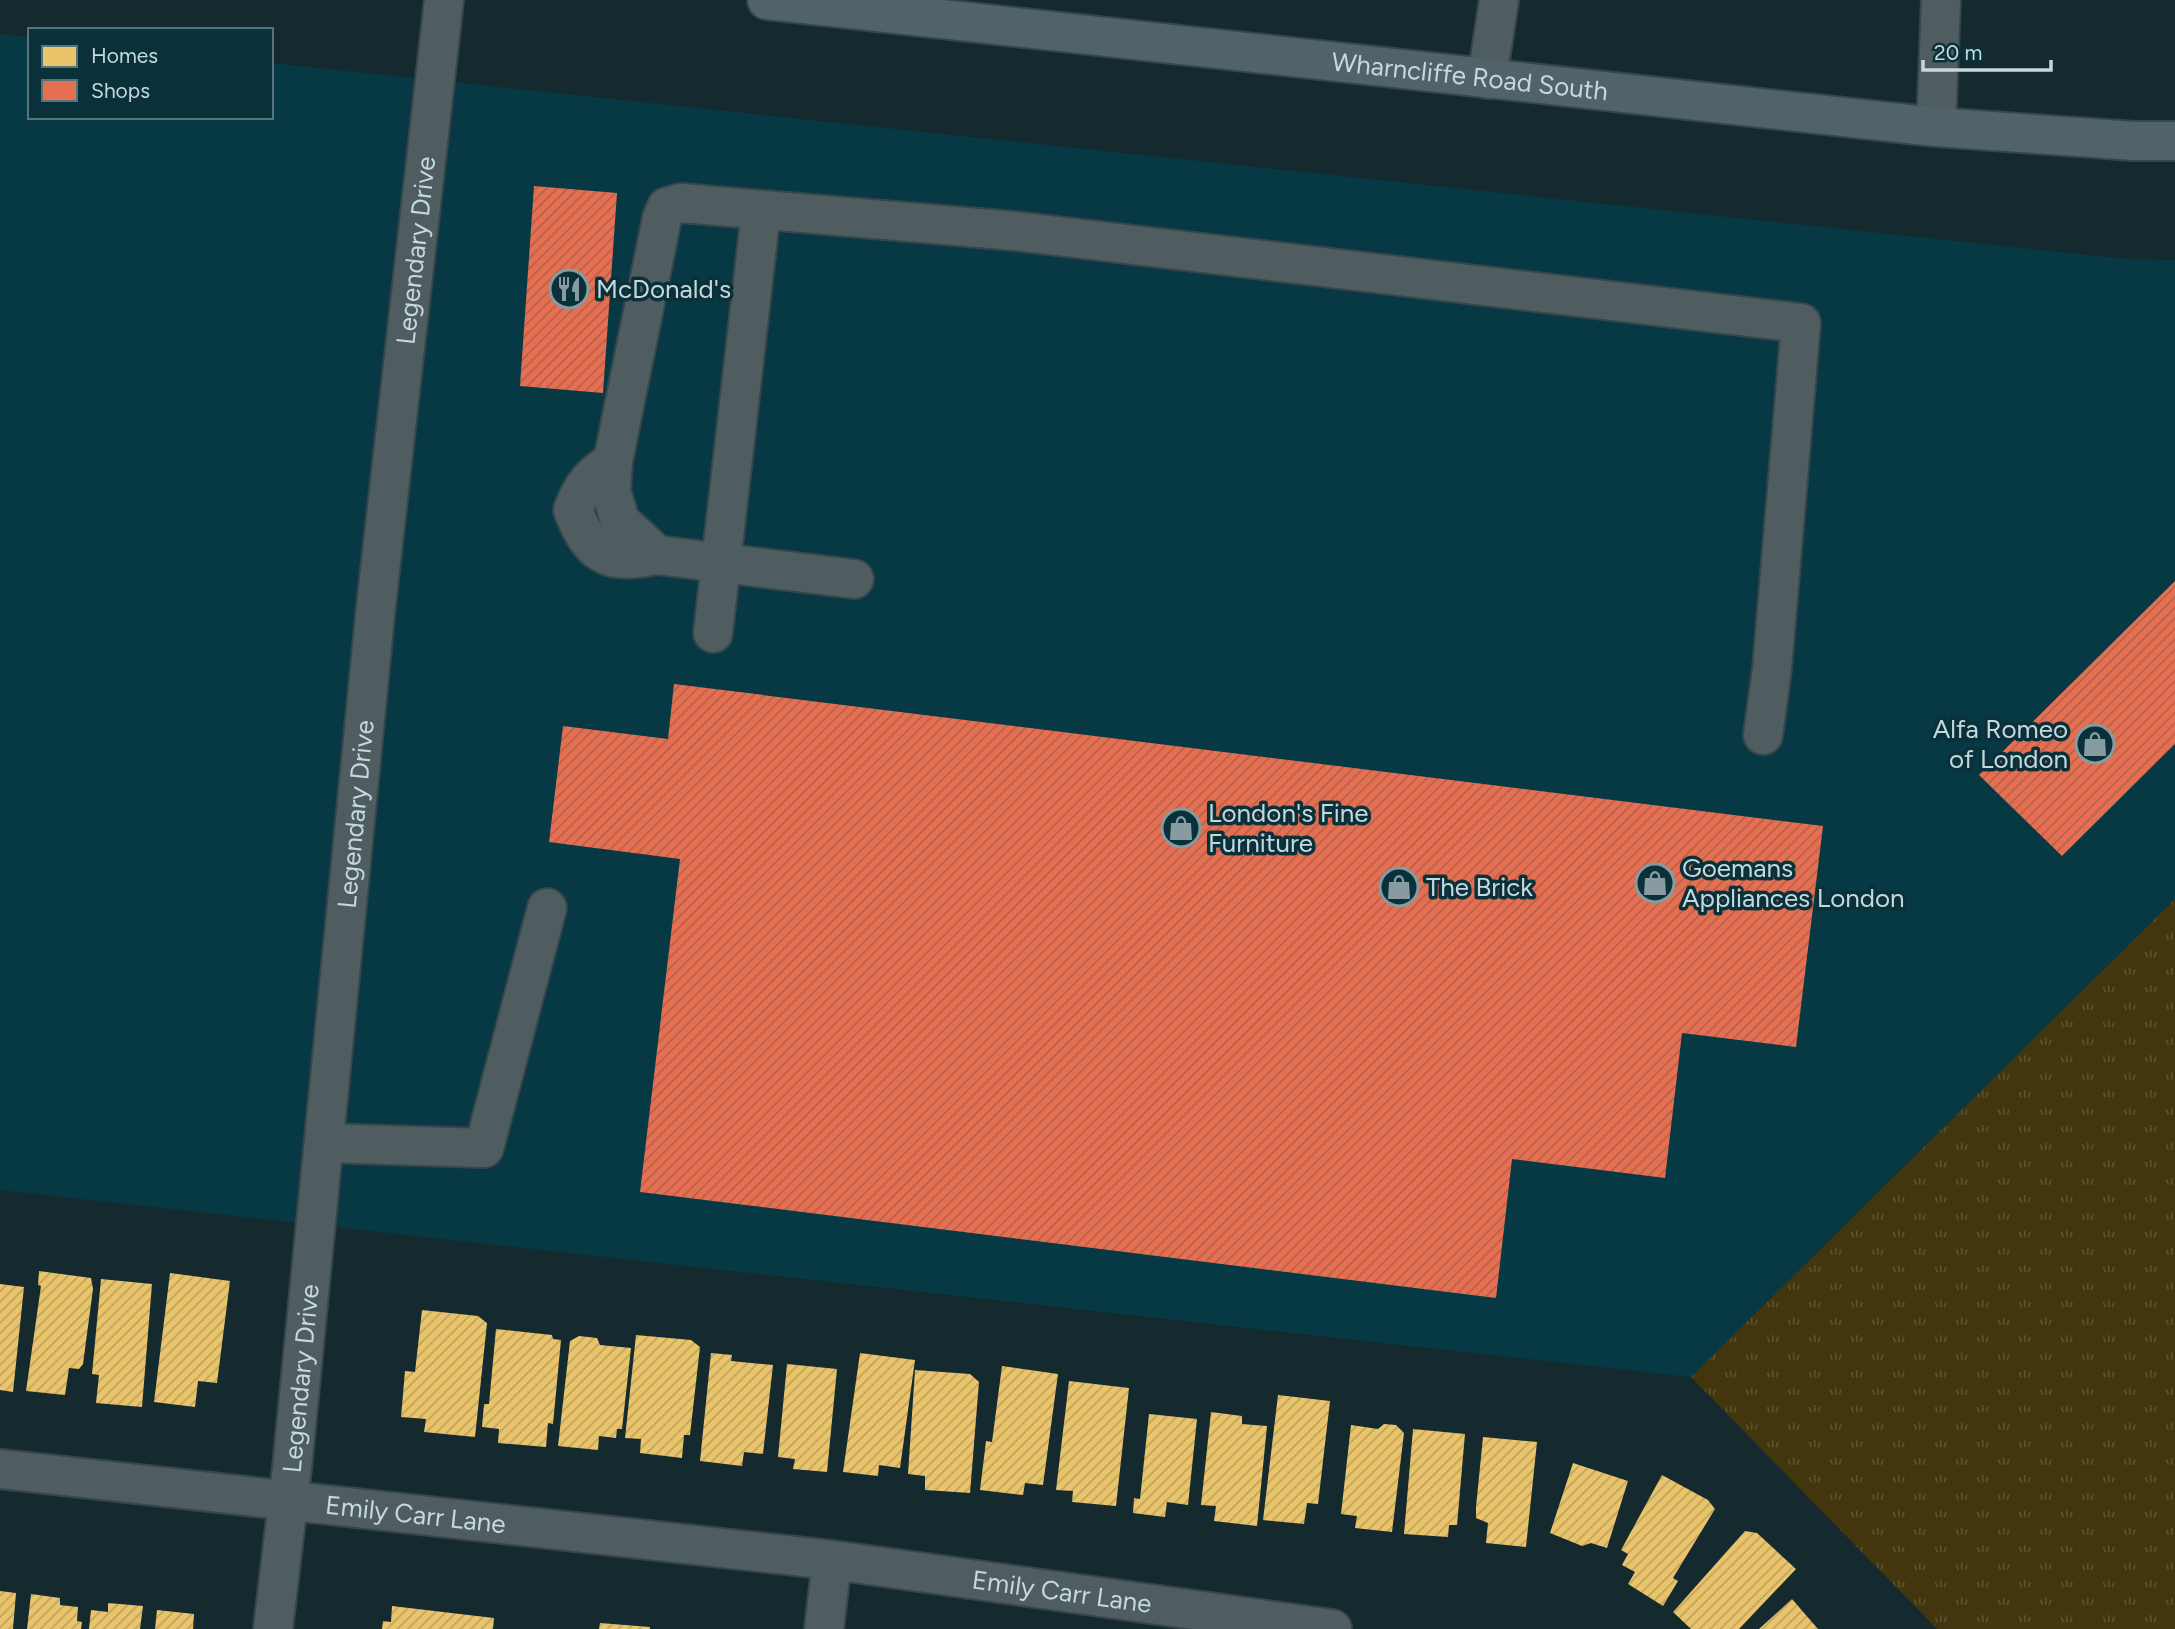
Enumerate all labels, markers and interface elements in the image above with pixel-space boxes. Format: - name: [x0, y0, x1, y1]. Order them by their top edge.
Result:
- legend: [28, 28, 273, 119]
- scale bar: [1923, 28, 2051, 72]
- text: 20 m: [1934, 40, 1982, 65]
- text: Homes: [91, 43, 158, 68]
- street label: Wharncliffe Road South: [1330, 45, 1610, 107]
- text: Shops: [91, 78, 150, 103]
- street label: Legendary Drive: [389, 155, 442, 346]
- restaurant icon: McDonald's: [548, 268, 590, 310]
- place label: McDonald's: [596, 273, 731, 305]
- place label: Alfa Romeo of London: [1933, 713, 2068, 775]
- street label: Legendary Drive: [331, 718, 381, 910]
- shop icon: Alfa Romeo of London: [2074, 723, 2116, 765]
- place label: London's Fine Furniture: [1208, 797, 1369, 859]
- shop icon: London's Fine Furniture: [1160, 807, 1202, 849]
- place label: Goemans Appliances London: [1682, 852, 1905, 914]
- shop icon: Goemans Appliances London: [1634, 862, 1676, 904]
- shop icon: The Brick: [1378, 866, 1420, 908]
- place label: The Brick: [1426, 871, 1533, 903]
- street label: Legendary Drive: [276, 1283, 326, 1474]
- street label: Emily Carr Lane: [324, 1489, 507, 1540]
- street label: Emily Carr Lane: [970, 1563, 1154, 1620]

